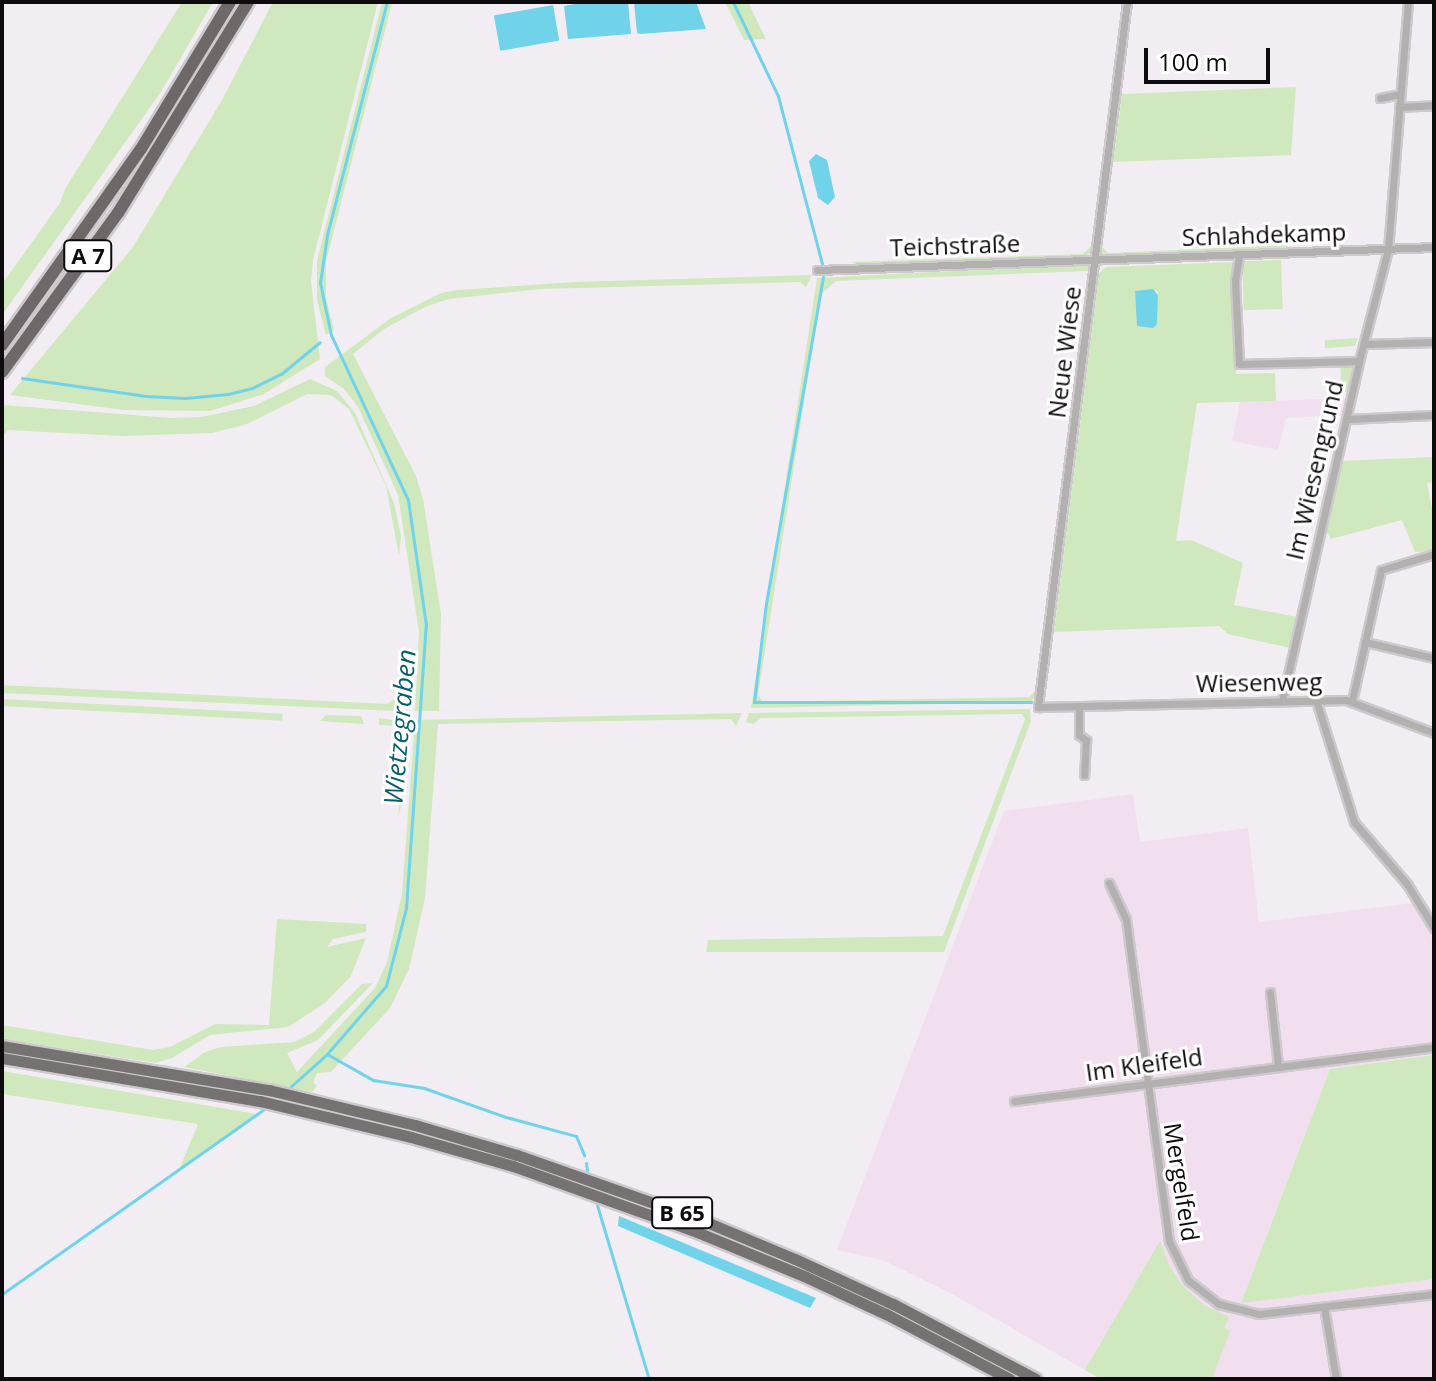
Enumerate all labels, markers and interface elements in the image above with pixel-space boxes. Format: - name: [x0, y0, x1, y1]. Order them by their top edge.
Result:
- scale bar: [1148, 32, 1274, 82]
- text: 100 m: [1158, 45, 1228, 78]
- street label: Schlahdekamp: [1181, 217, 1347, 251]
- street label: Teichstraße: [889, 228, 1021, 262]
- road number: A 7: [62, 238, 114, 274]
- street label: Neue Wiese: [1042, 284, 1086, 420]
- street label: Im Wiesengrund: [1279, 377, 1349, 563]
- water label: Wietzegraben: [378, 648, 422, 806]
- street label: Wiesenweg: [1196, 666, 1322, 698]
- street label: Im Kleifeld: [1084, 1042, 1204, 1086]
- street label: Mergelfeld: [1158, 1121, 1206, 1243]
- road number: B 65: [650, 1195, 714, 1231]

